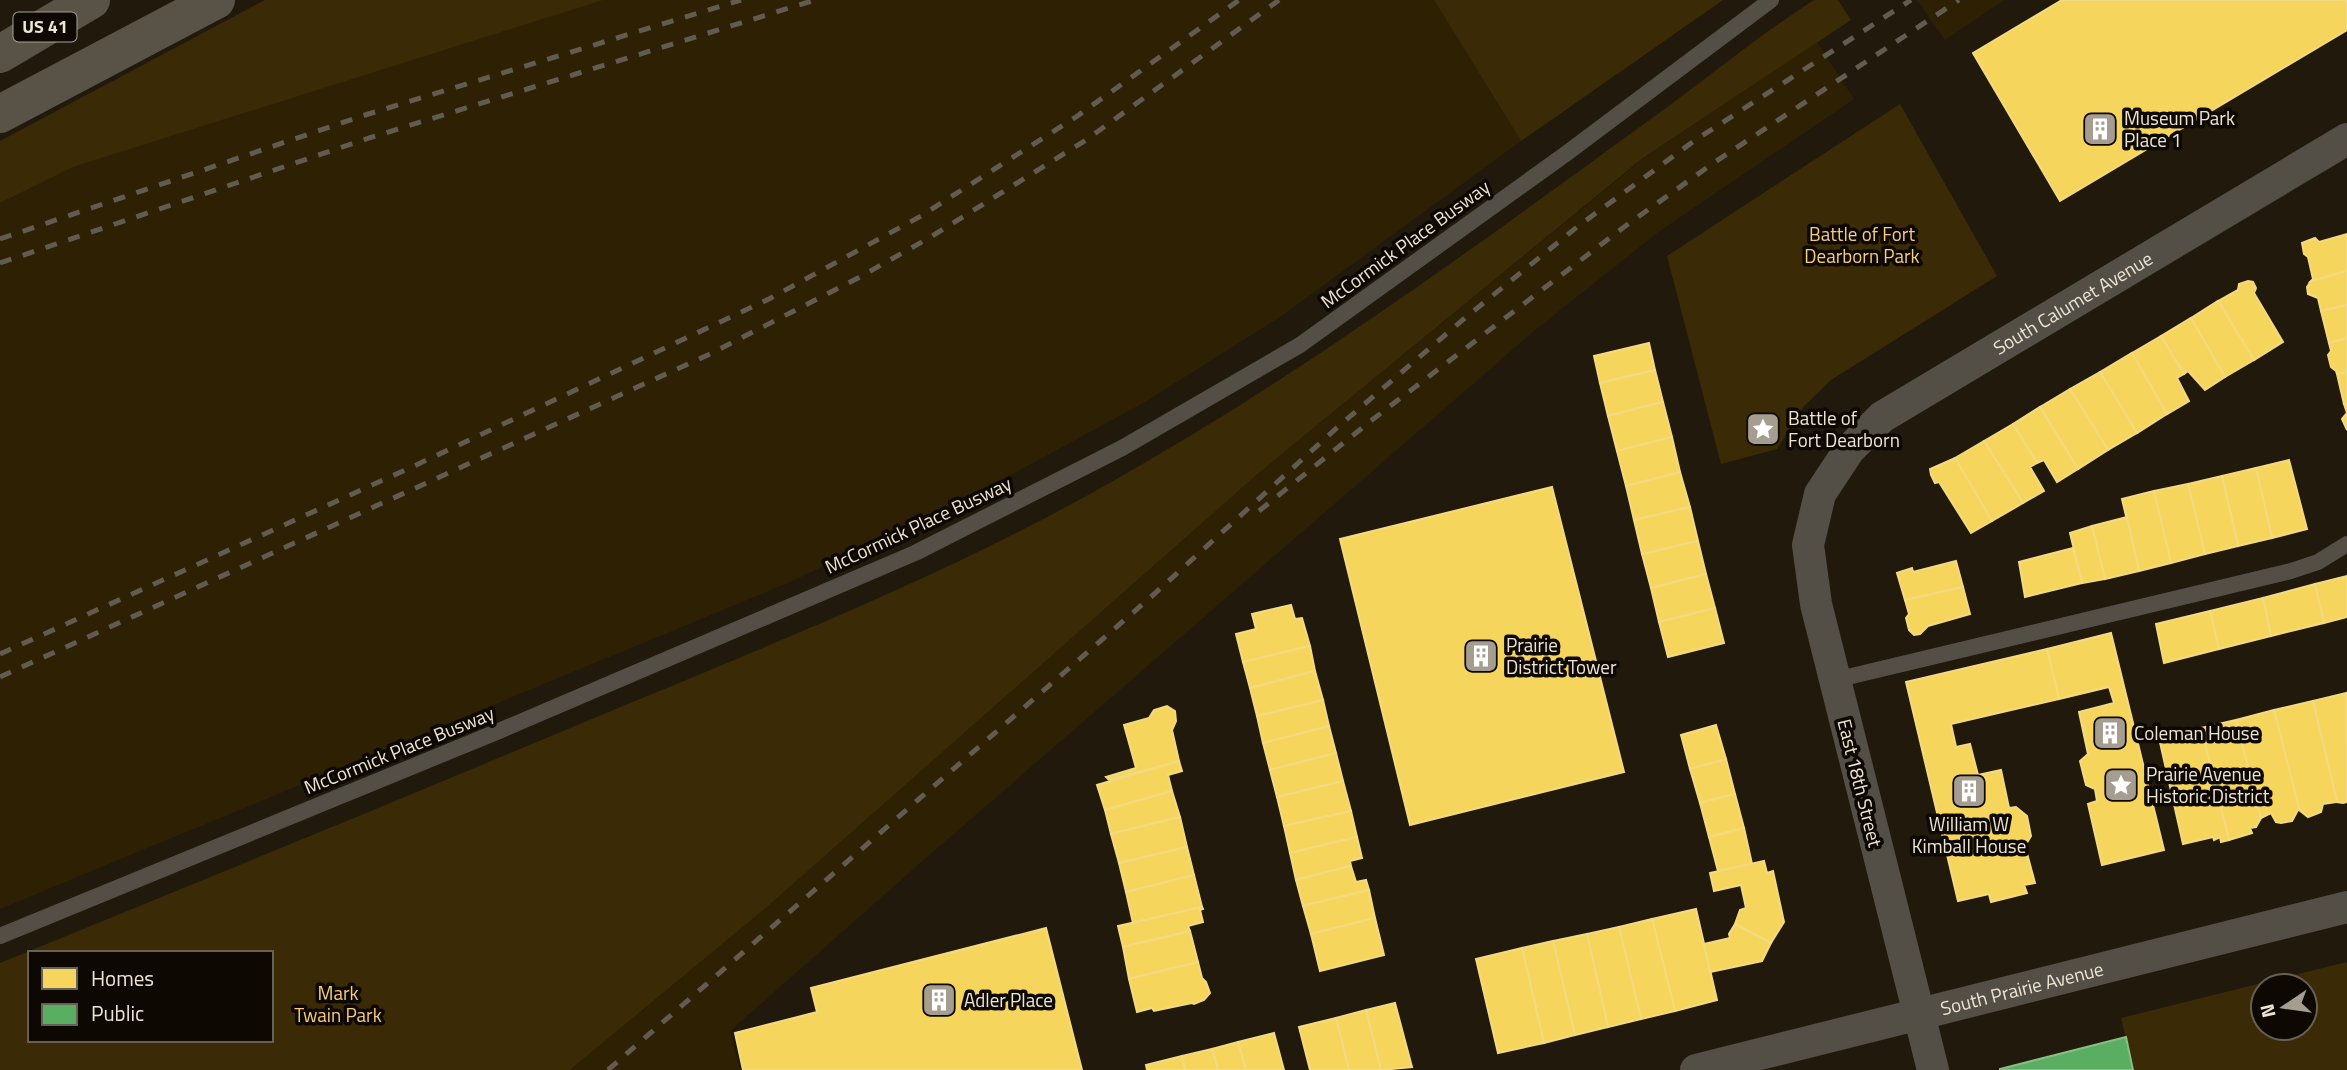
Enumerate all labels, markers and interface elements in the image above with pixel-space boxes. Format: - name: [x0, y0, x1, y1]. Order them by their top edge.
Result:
- road number: US 41: [14, 12, 76, 42]
- place label: Museum Park Place 1: [2124, 103, 2235, 154]
- building icon: Museum Park Place 1: [2081, 110, 2119, 148]
- street label: McCormick Place Busway: [1314, 172, 1495, 315]
- park label: Battle of Fort Dearborn Park: [1804, 219, 1920, 270]
- street label: South Calumet Avenue: [1987, 243, 2158, 362]
- place label: Battle of Fort Dearborn: [1788, 403, 1900, 454]
- place icon: Battle of Fort Dearborn: [1744, 410, 1782, 448]
- street label: McCormick Place Busway: [820, 468, 1016, 581]
- place label: Prairie District Tower: [1506, 630, 1617, 681]
- building icon: Prairie District Tower: [1462, 637, 1500, 675]
- street label: McCormick Place Busway: [299, 698, 498, 801]
- building icon: Coleman House: [2091, 714, 2129, 752]
- street label: East 18th Street: [1831, 716, 1890, 850]
- place label: Coleman House: [2134, 718, 2259, 747]
- place label: Prairie Avenue Historic District: [2146, 759, 2270, 810]
- place icon: Prairie Avenue Historic District: [2102, 766, 2140, 804]
- building icon: William W Kimball House: [1950, 772, 1988, 810]
- place label: William W Kimball House: [1912, 809, 2026, 860]
- legend: [28, 951, 273, 1042]
- street label: South Prairie Avenue: [1937, 954, 2106, 1022]
- text: Homes: [91, 962, 154, 994]
- north arrow: [2249, 972, 2319, 1042]
- park label: Mark Twain Park: [294, 978, 382, 1029]
- building icon: Adler Place: [920, 981, 958, 1019]
- place label: Adler Place: [964, 985, 1053, 1014]
- text: Public: [91, 997, 144, 1029]
- text: N: [2251, 1001, 2283, 1021]

